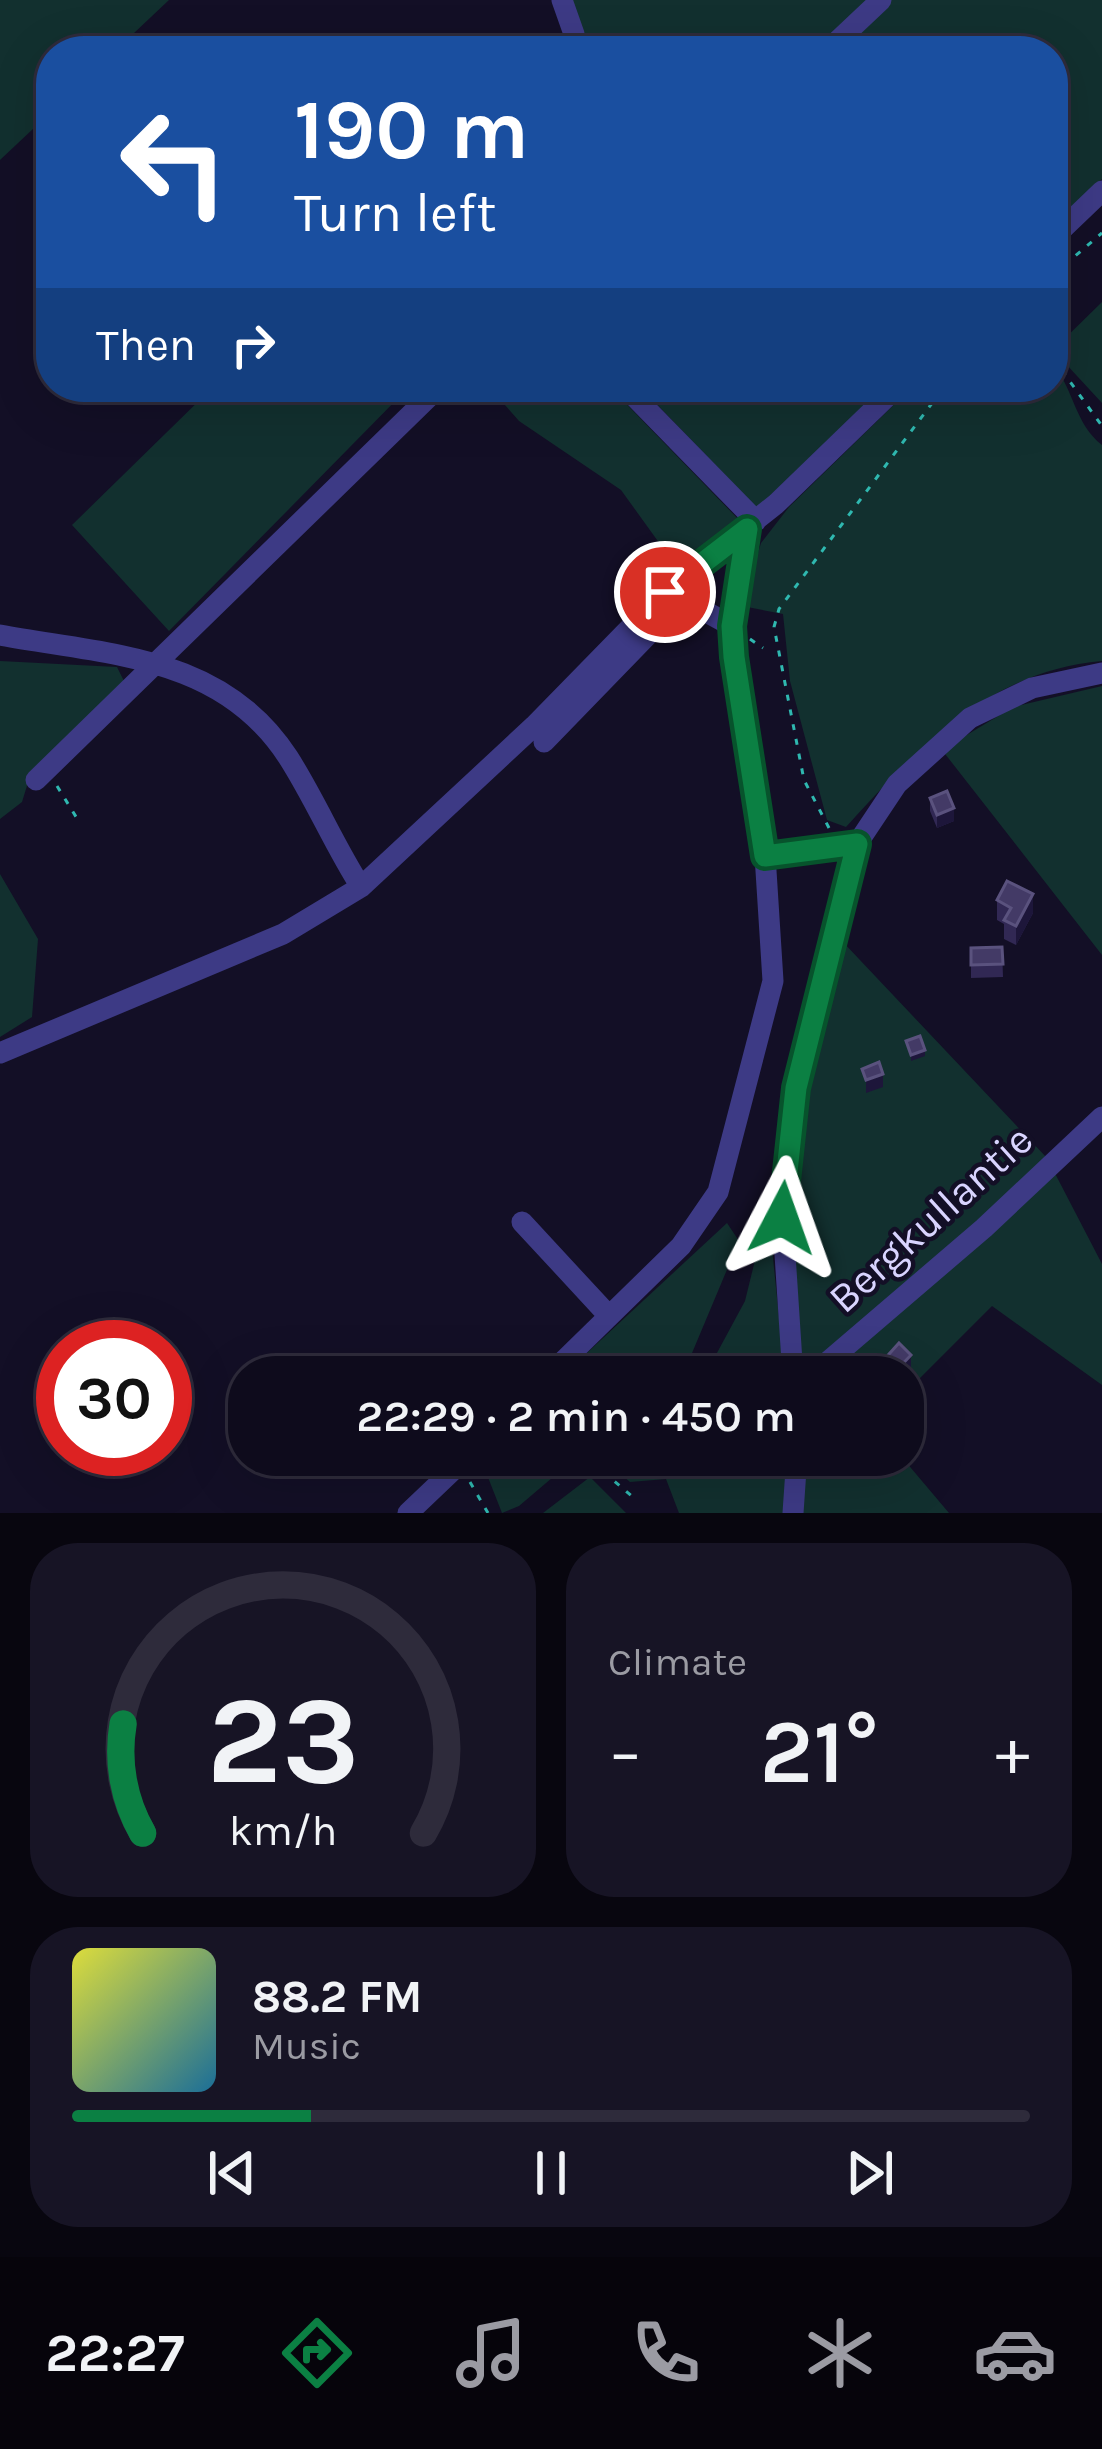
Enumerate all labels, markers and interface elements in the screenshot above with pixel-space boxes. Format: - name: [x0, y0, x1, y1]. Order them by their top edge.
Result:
- text: 190 m: [294, 81, 529, 179]
- icon: left: [96, 84, 252, 240]
- text: Turn left: [294, 181, 497, 245]
- icon: right: [220, 312, 286, 378]
- text: Then: [96, 319, 196, 371]
- pin: [614, 541, 716, 643]
- icon: arrive: [632, 559, 698, 625]
- street label: Bergkullantie: [818, 1114, 1043, 1323]
- position arrow: [719, 1155, 845, 1281]
- speed limit sign: 30: [36, 1320, 192, 1476]
- text: 22:29 · 2 min · 450 m: [356, 1390, 796, 1442]
- text: Climate: [608, 1639, 747, 1685]
- text: 23: [206, 1668, 360, 1813]
- text: 21°: [759, 1699, 879, 1805]
- text: −: [608, 1713, 643, 1791]
- text: +: [995, 1713, 1030, 1791]
- text: km/h: [229, 1806, 337, 1856]
- text: 88.2 FM: [252, 1971, 422, 2023]
- text: Music: [252, 2023, 361, 2069]
- icon: previous: [199, 2140, 265, 2206]
- icon: pause: [518, 2140, 584, 2206]
- icon: next: [837, 2140, 903, 2206]
- icon: directions: [275, 2311, 359, 2395]
- icon: music: [449, 2311, 533, 2395]
- icon: phone: [624, 2311, 708, 2395]
- icon: climate: [798, 2311, 882, 2395]
- icon: car: [973, 2311, 1057, 2395]
- text: 22:27: [45, 2321, 185, 2385]

